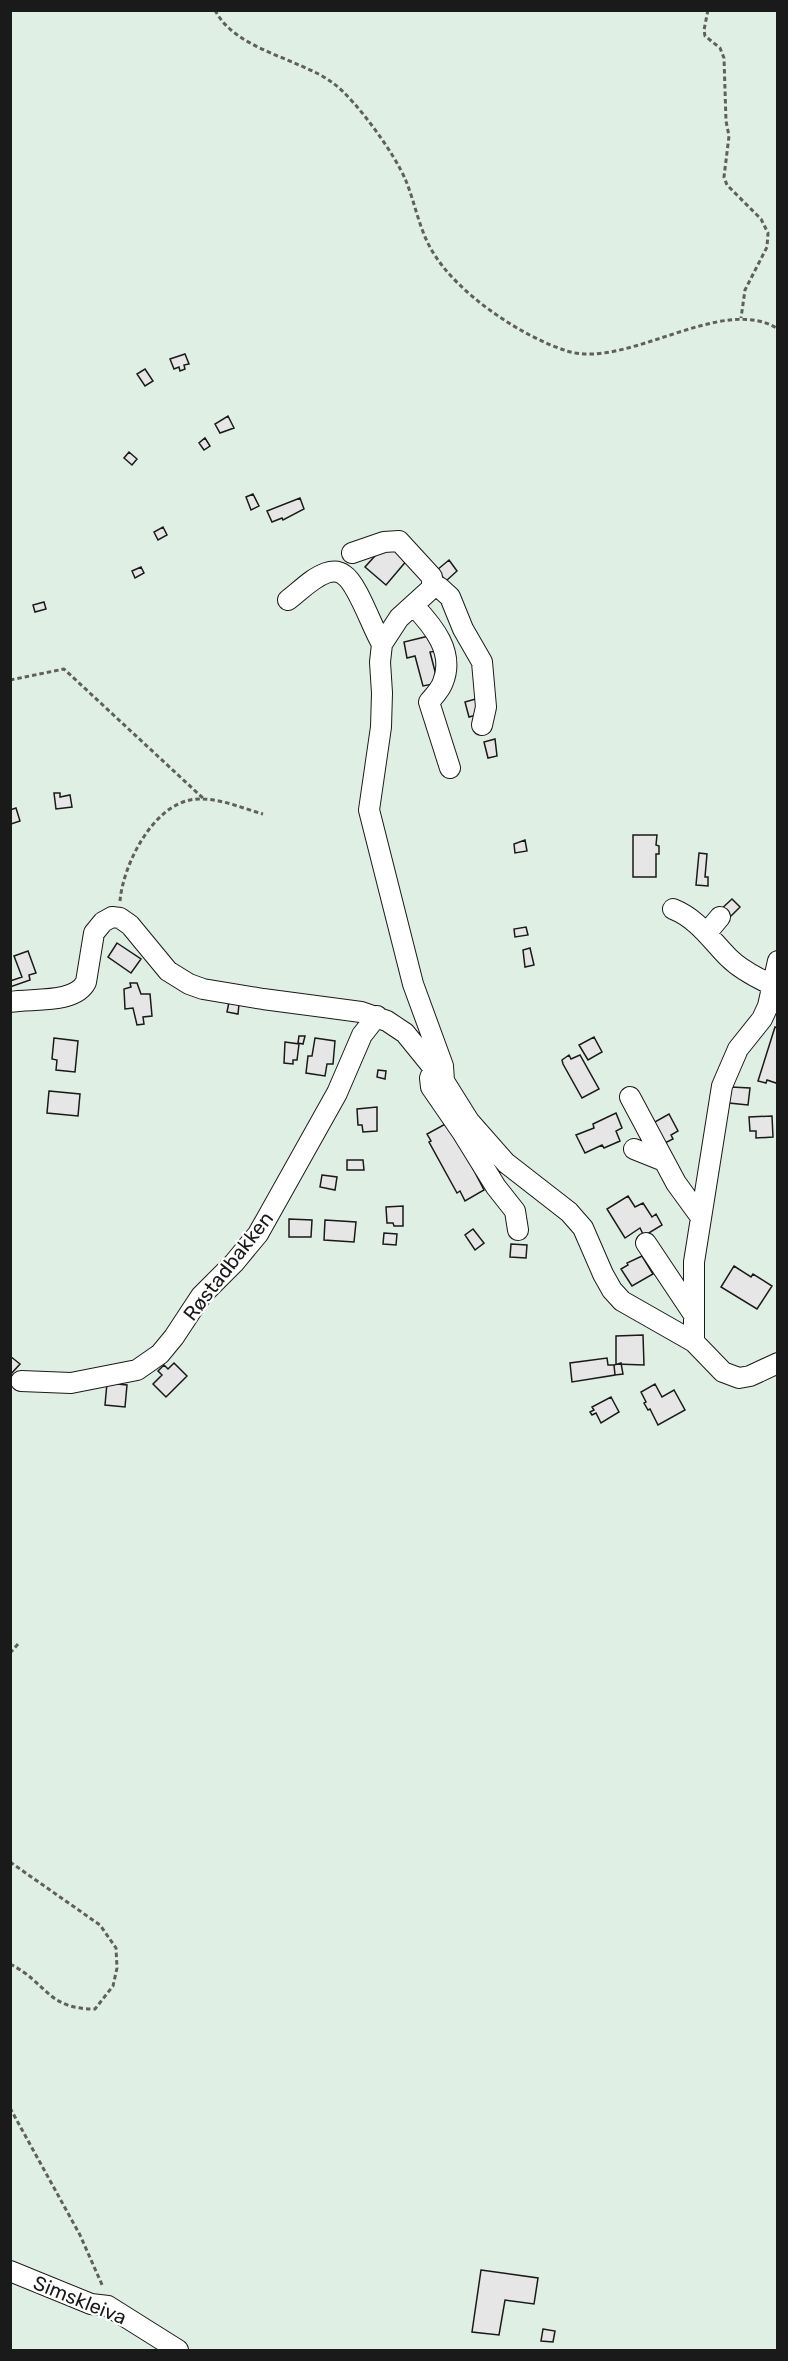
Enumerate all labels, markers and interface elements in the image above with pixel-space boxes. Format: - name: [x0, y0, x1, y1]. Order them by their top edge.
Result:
- street label: Røstadbakken: [178, 1207, 278, 1325]
- street label: Simskleiva: [30, 2270, 130, 2330]

